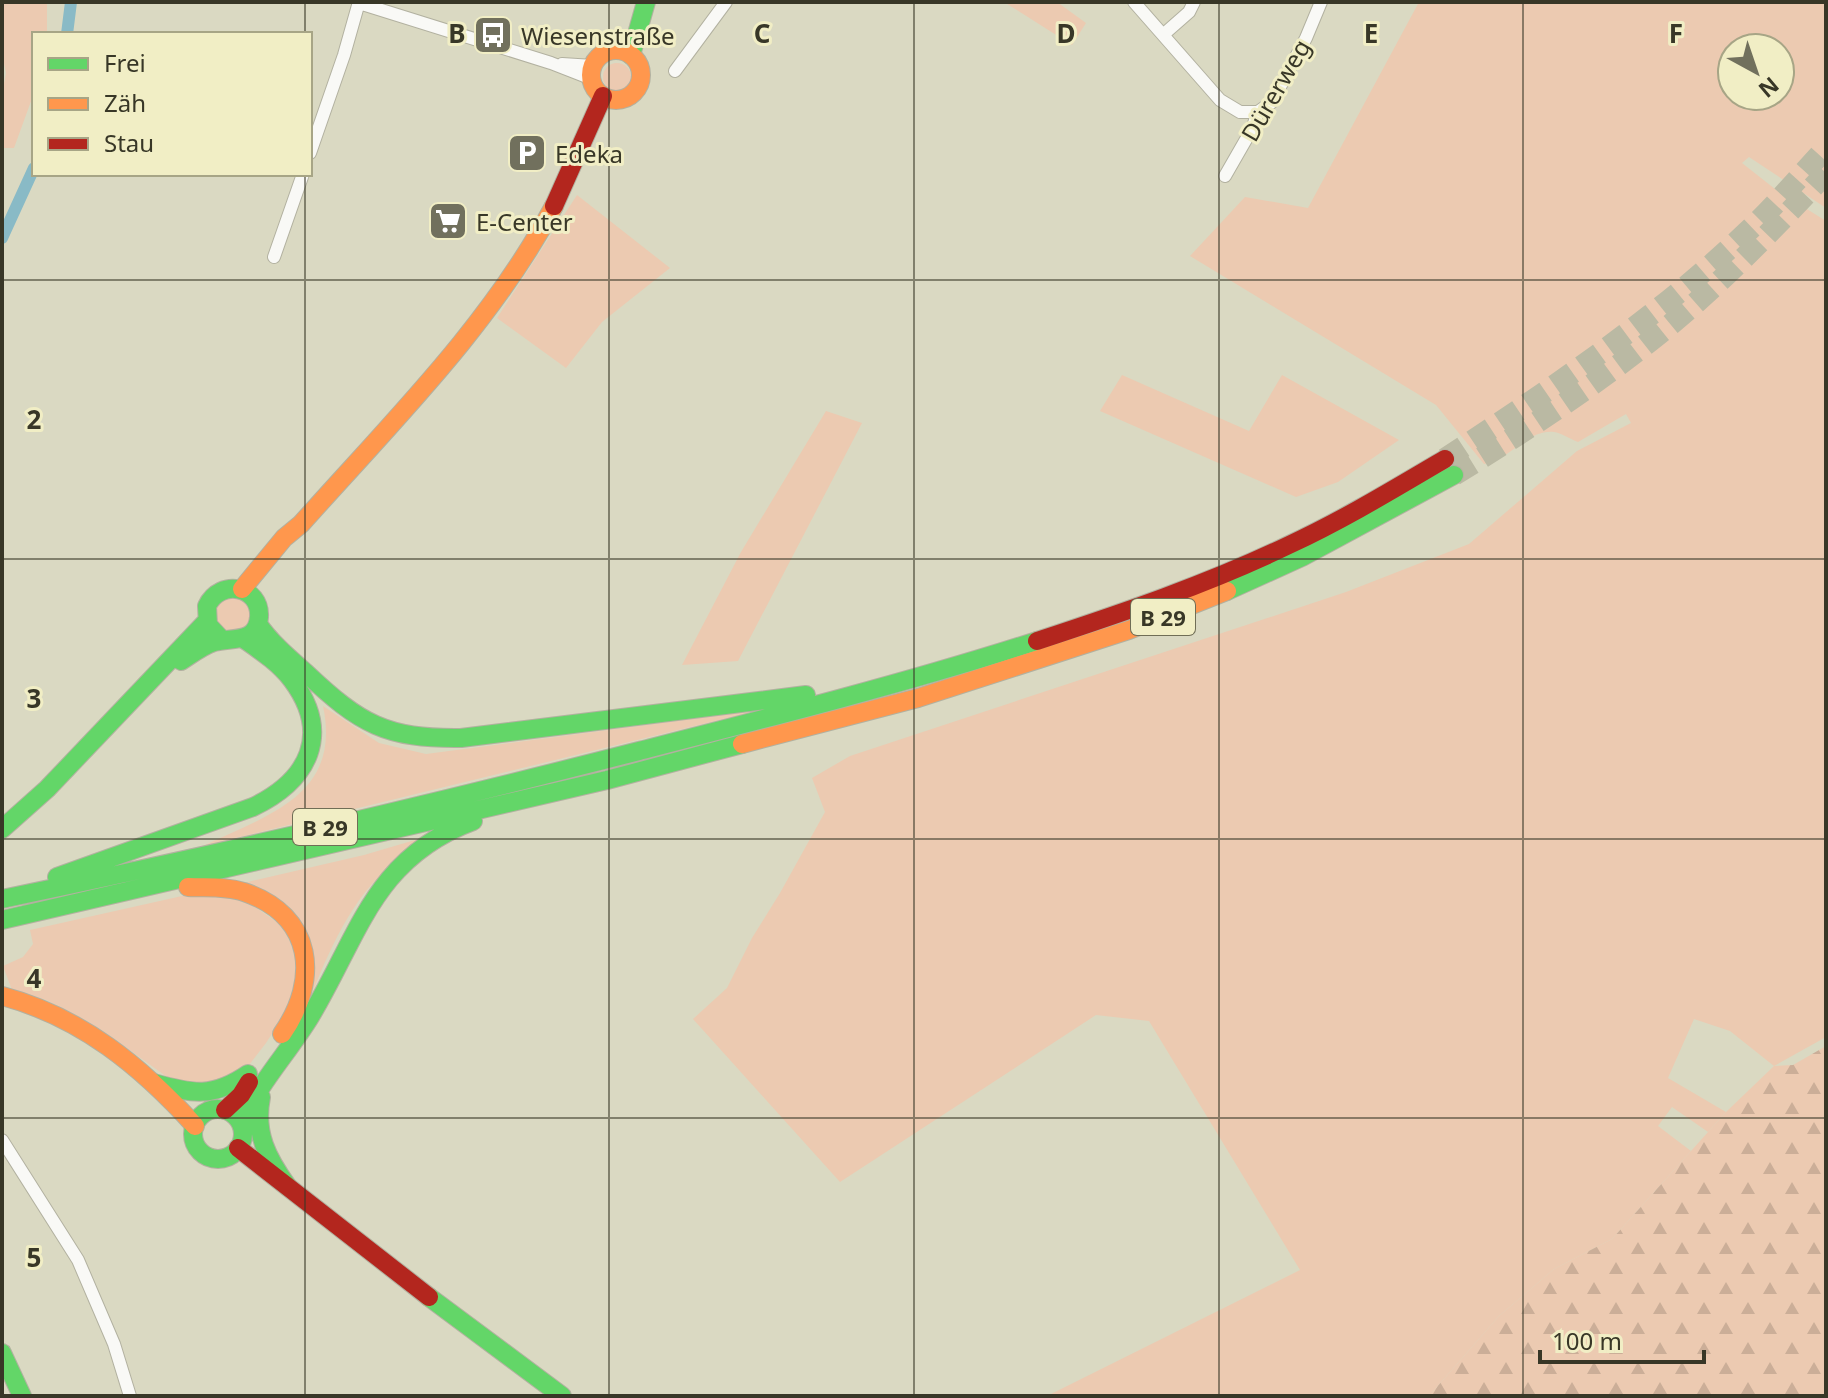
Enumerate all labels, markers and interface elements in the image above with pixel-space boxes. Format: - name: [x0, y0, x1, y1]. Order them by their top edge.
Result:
- bus stop icon: Wiesenstraße: [472, 14, 514, 56]
- text: B: [448, 15, 466, 51]
- text: C: [754, 15, 770, 51]
- text: D: [1056, 15, 1076, 51]
- text: E: [1364, 15, 1378, 51]
- text: F: [1669, 15, 1683, 51]
- place label: Wiesenstraße: [521, 19, 675, 52]
- legend: [32, 32, 312, 176]
- north arrow: [1716, 32, 1796, 112]
- street label: Dürerweg: [1233, 33, 1317, 147]
- text: Frei: [104, 46, 146, 79]
- text: N: [1753, 71, 1786, 105]
- text: Zäh: [104, 86, 146, 119]
- text: Stau: [104, 126, 154, 159]
- parking icon: Edeka: [506, 132, 548, 174]
- place label: Edeka: [555, 137, 623, 170]
- supermarket icon: E-Center: [427, 200, 469, 242]
- place label: E-Center: [476, 205, 573, 238]
- text: 2: [27, 401, 42, 437]
- road number: B 29: [1131, 599, 1195, 635]
- text: 3: [27, 680, 41, 716]
- road number: B 29: [293, 809, 357, 845]
- text: 4: [27, 960, 42, 996]
- text: 5: [27, 1239, 41, 1275]
- scale bar: [1540, 1314, 1704, 1364]
- text: 100 m: [1552, 1324, 1622, 1357]

